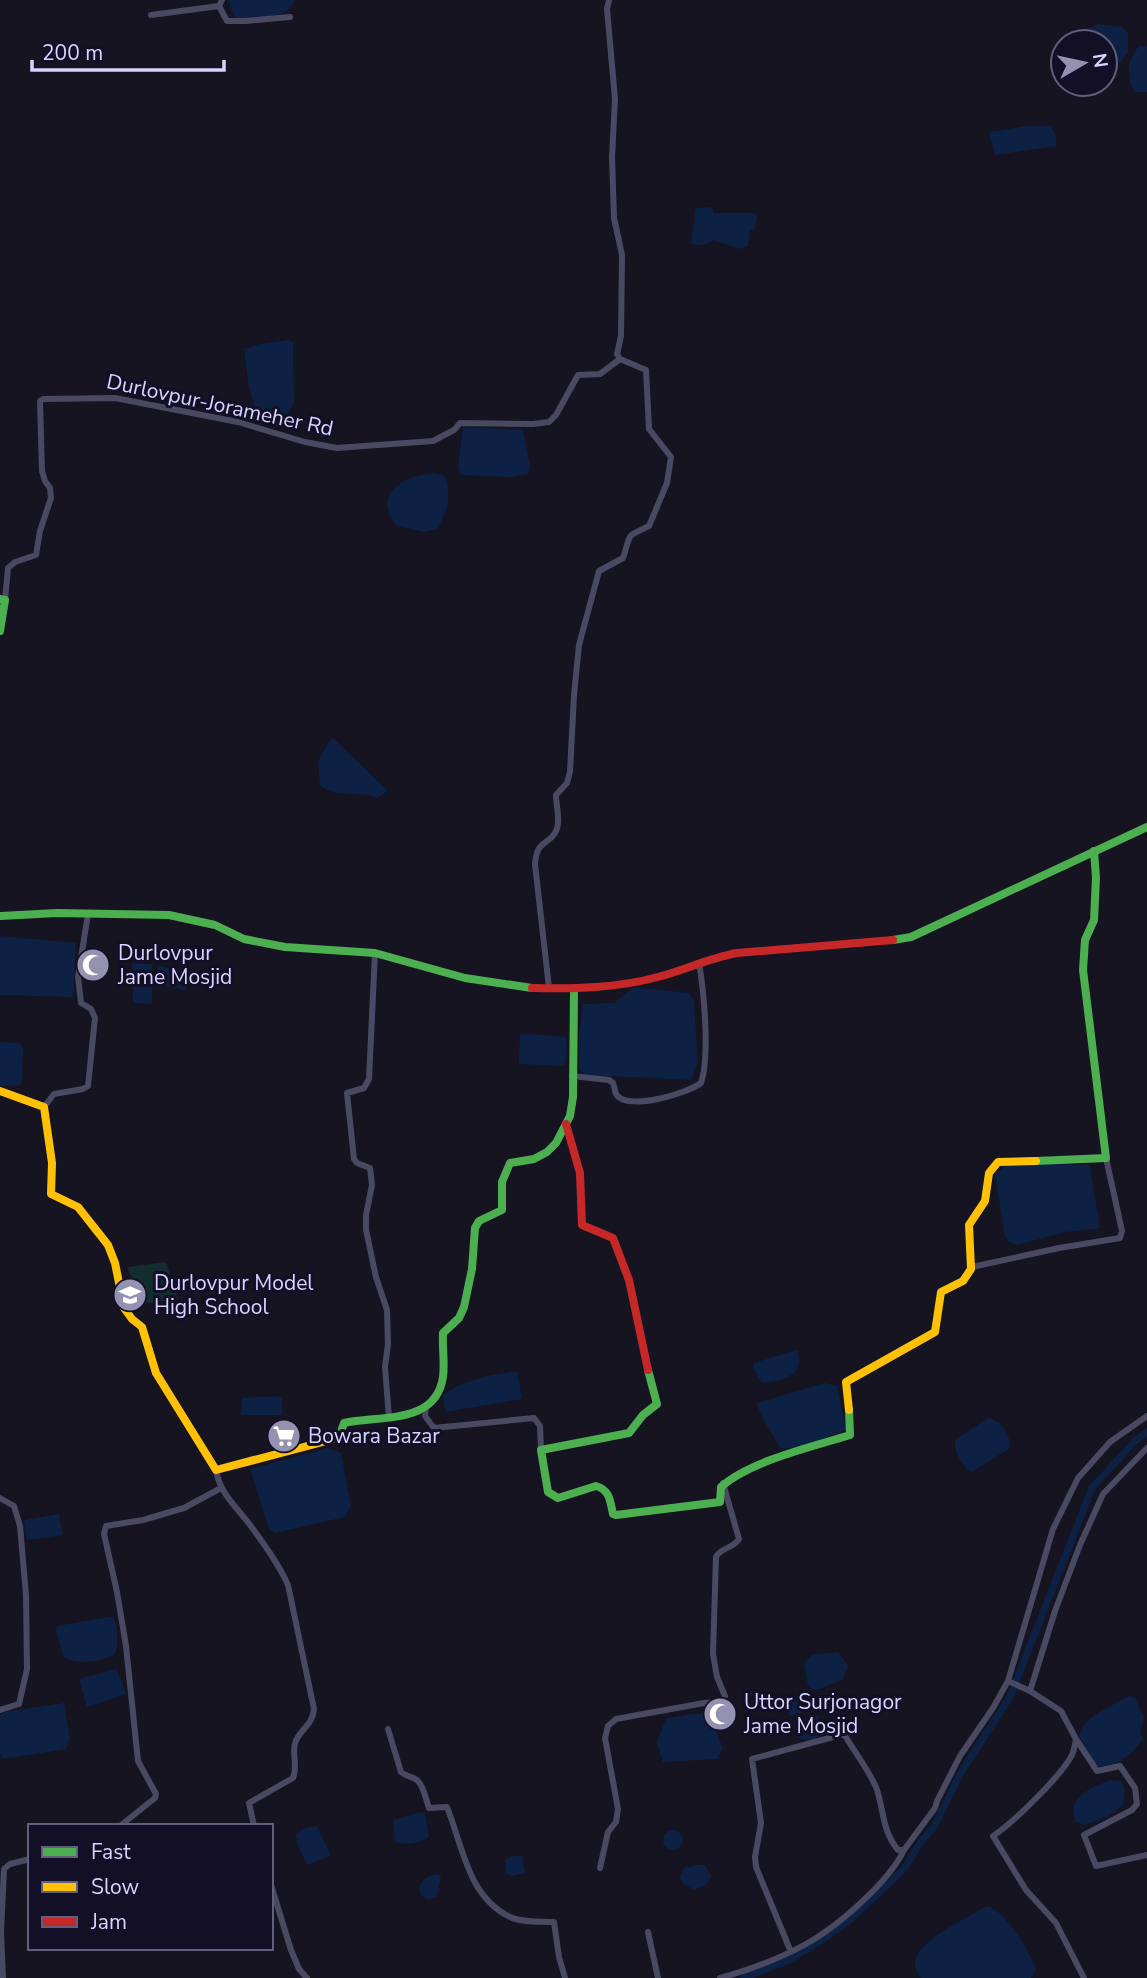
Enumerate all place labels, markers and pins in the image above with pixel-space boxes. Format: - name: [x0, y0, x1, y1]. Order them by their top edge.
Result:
- place label: Durlovpur Jame Mosjid: [117, 939, 232, 991]
- mosque icon: Durlovpur Jame Mosjid: [74, 946, 112, 984]
- place label: Durlovpur Model High School: [154, 1269, 314, 1321]
- school or university icon: Durlovpur Model High School: [111, 1276, 149, 1314]
- supermarket icon: Bowara Bazar: [265, 1417, 303, 1455]
- place label: Bowara Bazar: [308, 1422, 440, 1450]
- place label: Uttor Surjonagor Jame Mosjid: [743, 1688, 902, 1740]
- mosque icon: Uttor Surjonagor Jame Mosjid: [701, 1695, 739, 1733]

